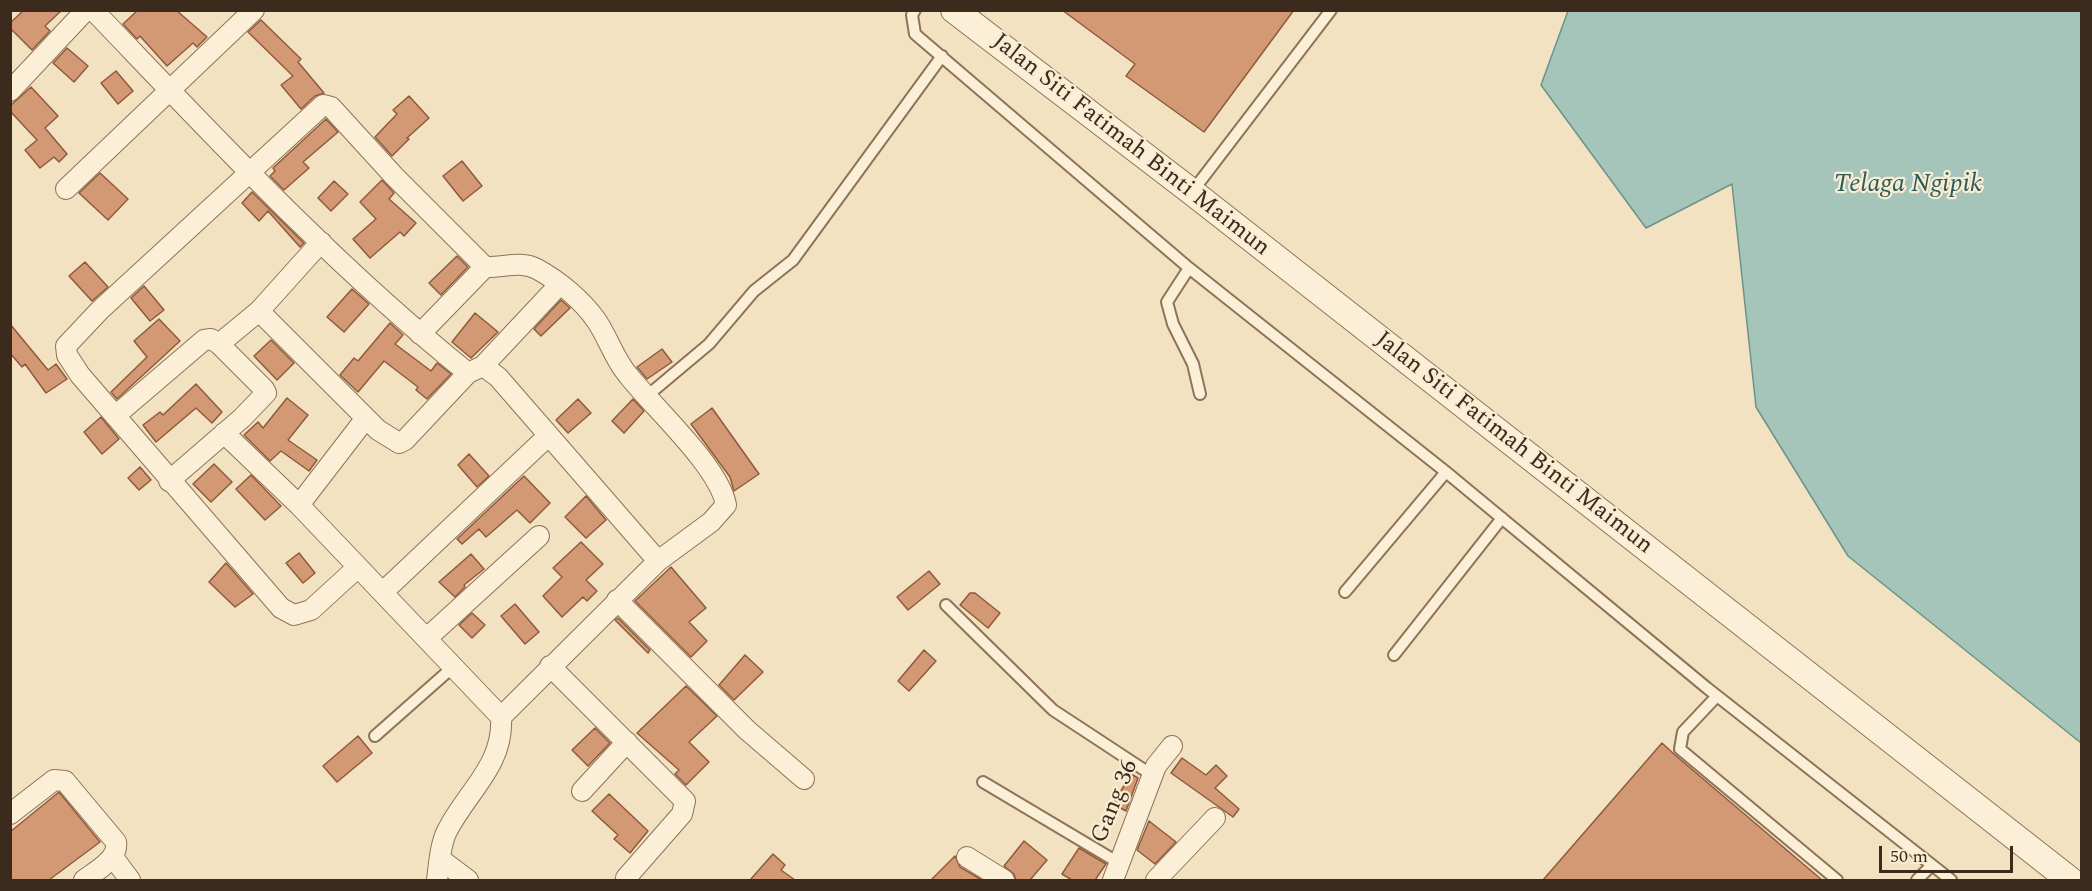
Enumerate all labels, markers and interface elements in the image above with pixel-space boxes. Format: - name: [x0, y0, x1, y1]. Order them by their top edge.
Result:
- street label: Jalan Siti Fatimah Binti Maimun: [985, 28, 1275, 264]
- water label: Telaga Ngipik: [1834, 170, 1982, 202]
- street label: Jalan Siti Fatimah Binti Maimun: [1368, 326, 1658, 562]
- street label: Gang 36: [1086, 756, 1146, 848]
- scale bar: [1882, 834, 2016, 872]
- text: 50 m: [1890, 843, 1928, 870]

